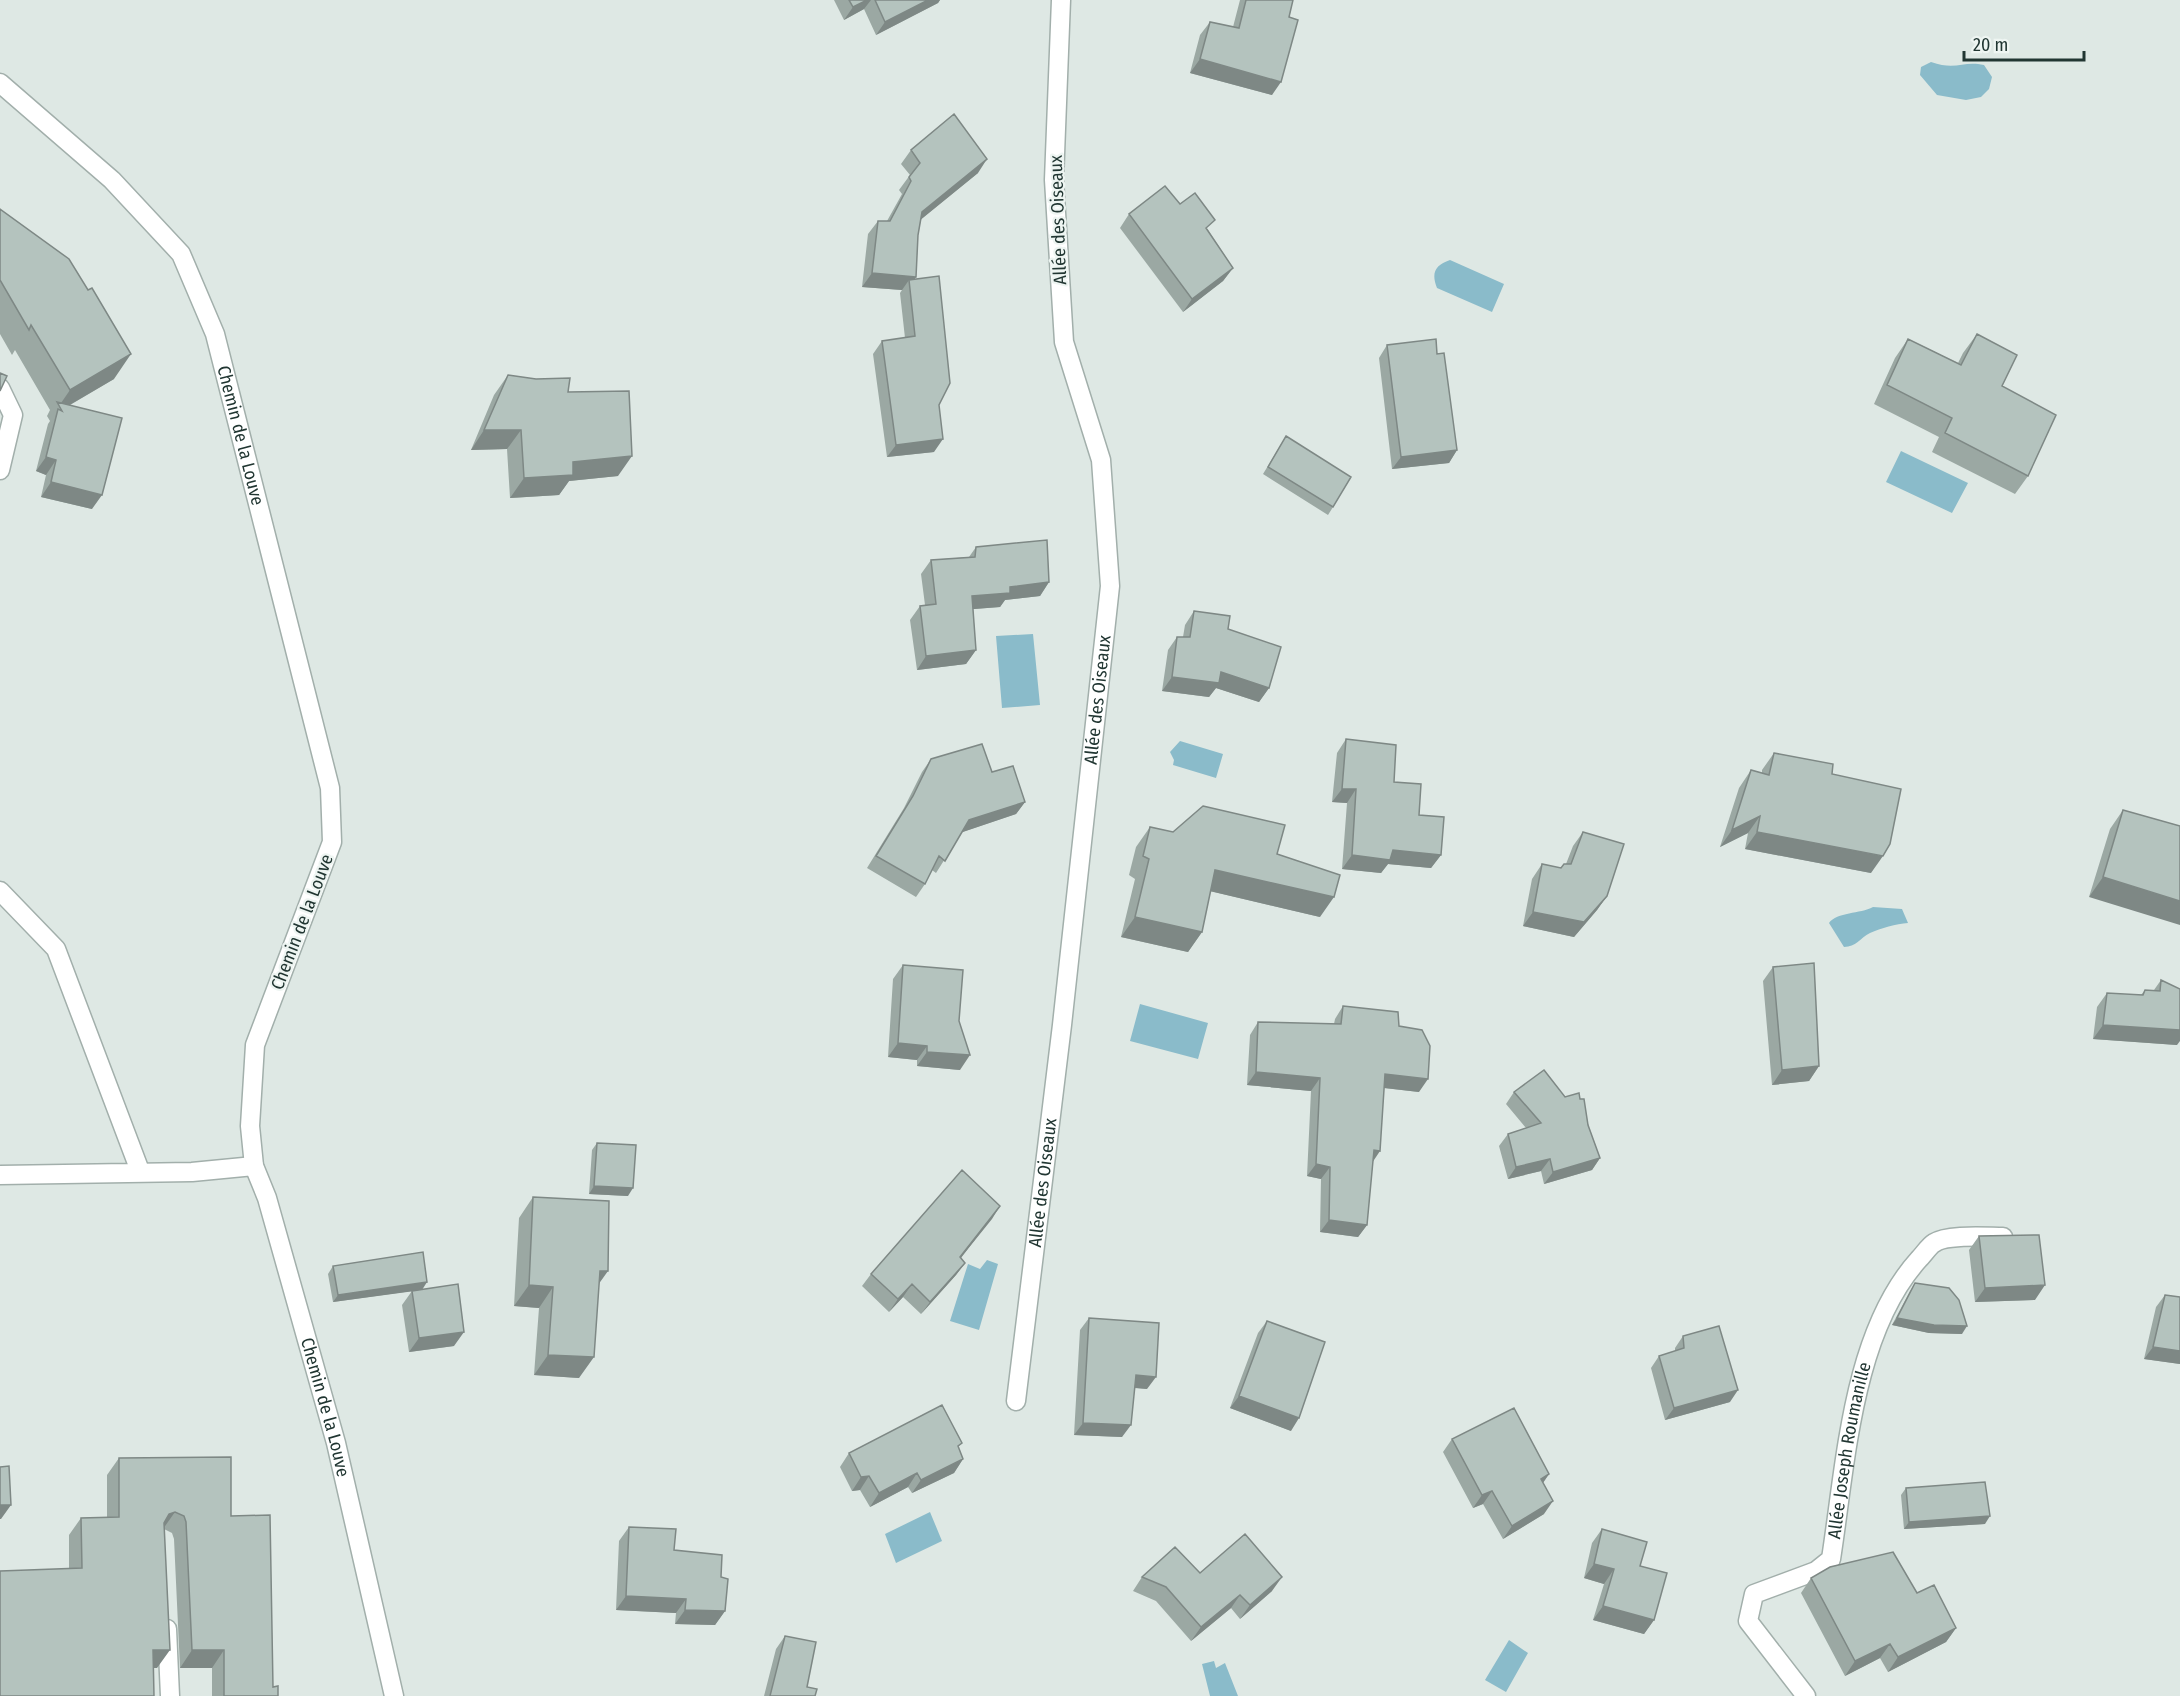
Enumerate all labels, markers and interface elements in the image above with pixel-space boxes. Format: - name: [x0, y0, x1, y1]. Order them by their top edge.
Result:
- scale bar: [1964, 24, 2084, 62]
- text: 20 m: [1973, 34, 2008, 56]
- street label: Allée des Oiseaux: [1045, 155, 1071, 285]
- street label: Chemin de la Louve: [212, 363, 269, 508]
- street label: Allée des Oiseaux: [1080, 634, 1116, 765]
- street label: Chemin de la Louve: [266, 851, 338, 993]
- street label: Allée des Oiseaux: [1024, 1117, 1062, 1248]
- street label: Chemin de la Louve: [296, 1335, 354, 1479]
- street label: Allée Joseph Roumanille: [1823, 1359, 1876, 1540]

